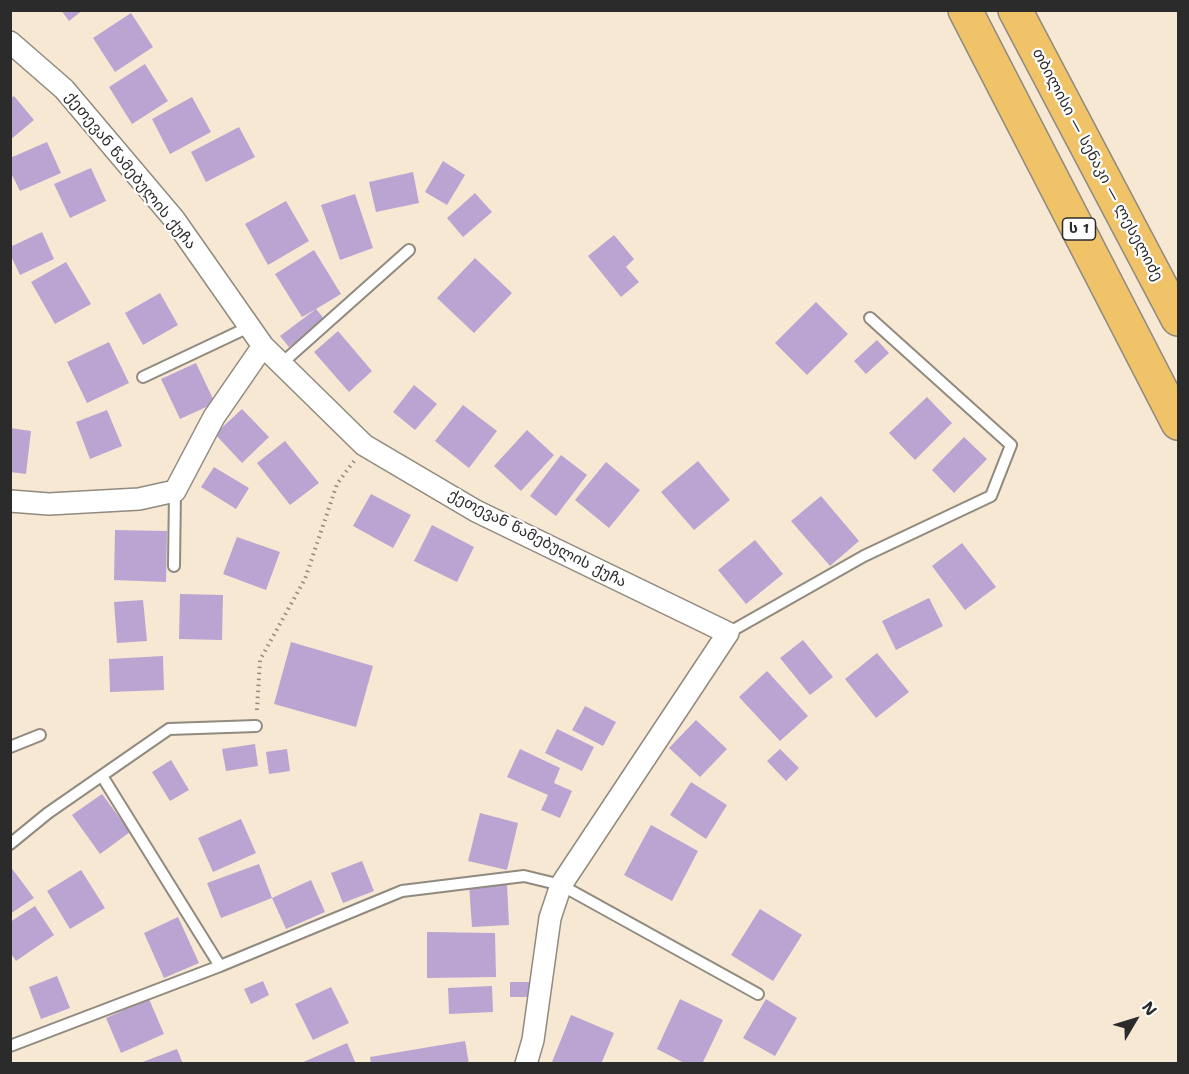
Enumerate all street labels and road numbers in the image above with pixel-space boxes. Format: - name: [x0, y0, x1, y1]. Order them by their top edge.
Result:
- street label: თბილისი — სენაკი — ლესელიძე: [1028, 46, 1166, 284]
- street label: ქეთევან წამებულის ქუჩა: [61, 89, 199, 253]
- road number: ს 1: [1062, 218, 1096, 240]
- street label: ქეთევან წამებულის ქუჩა: [445, 486, 629, 592]

